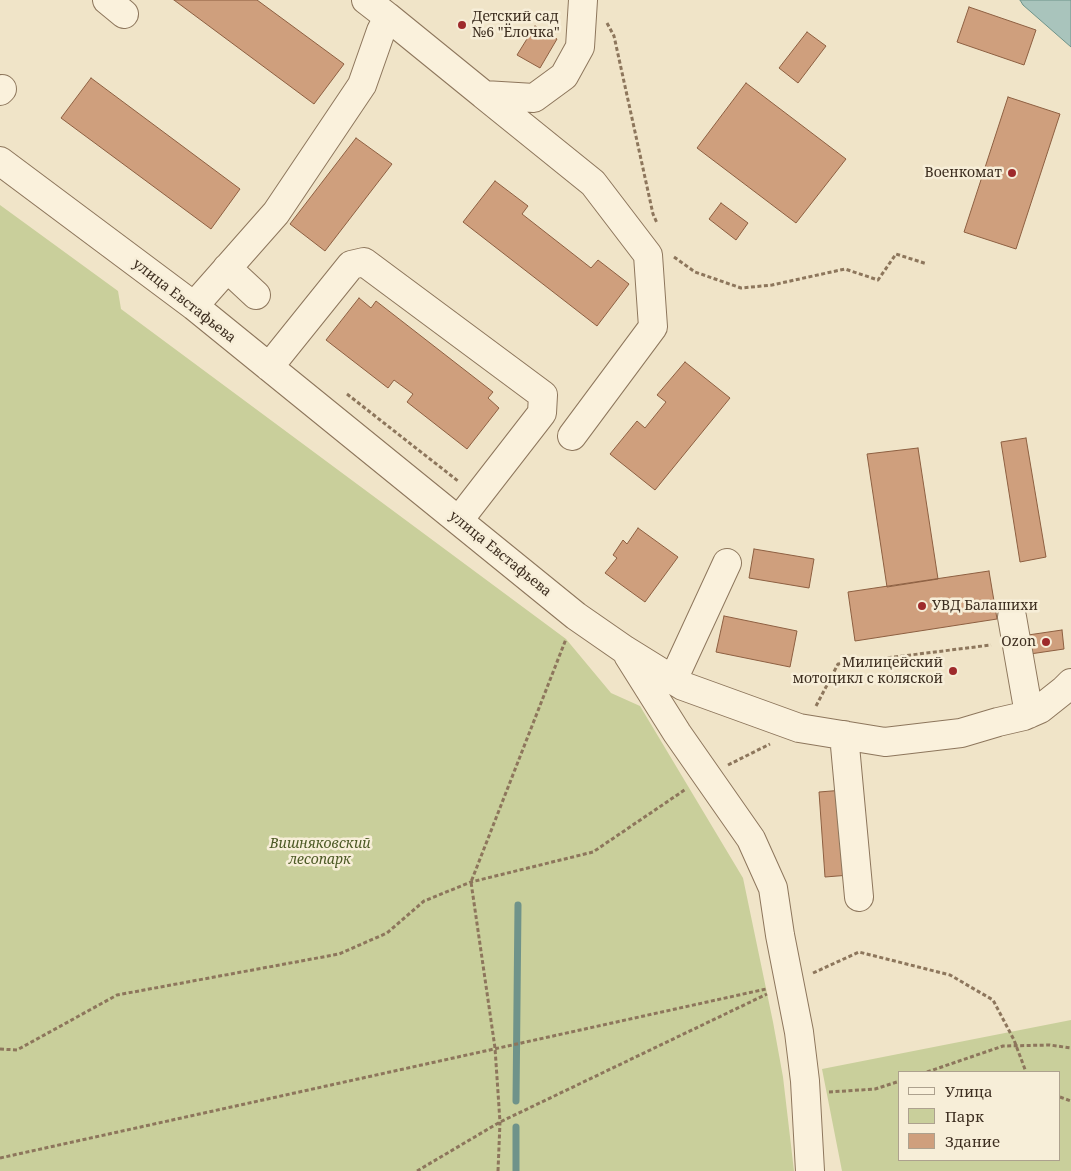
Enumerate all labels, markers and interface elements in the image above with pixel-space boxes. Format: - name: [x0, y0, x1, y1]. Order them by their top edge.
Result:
- place label: Детский сад №6 "Ёлочка": [472, 9, 560, 41]
- marker: Детский сад №6 "Ёлочка": [456, 19, 468, 31]
- place label: Военкомат: [925, 165, 1002, 181]
- marker: Военкомат: [1006, 167, 1018, 179]
- street label: улица Евстафьева: [129, 255, 239, 347]
- street label: улица Евстафьева: [446, 508, 554, 600]
- place label: УВД Балашихи: [932, 598, 1038, 614]
- marker: УВД Балашихи: [916, 600, 928, 612]
- place label: Ozon: [1001, 634, 1036, 650]
- marker: Ozon: [1040, 636, 1052, 648]
- place label: Милицейский мотоцикл с коляской: [792, 655, 943, 688]
- marker: Милицейский мотоцикл с коляской: [947, 665, 959, 677]
- park label: Вишняковский лесопарк: [269, 836, 371, 869]
- legend: [898, 1071, 1061, 1161]
- text: Улица: [945, 1081, 993, 1101]
- text: Парк: [945, 1106, 984, 1126]
- text: Здание: [945, 1131, 1000, 1151]

